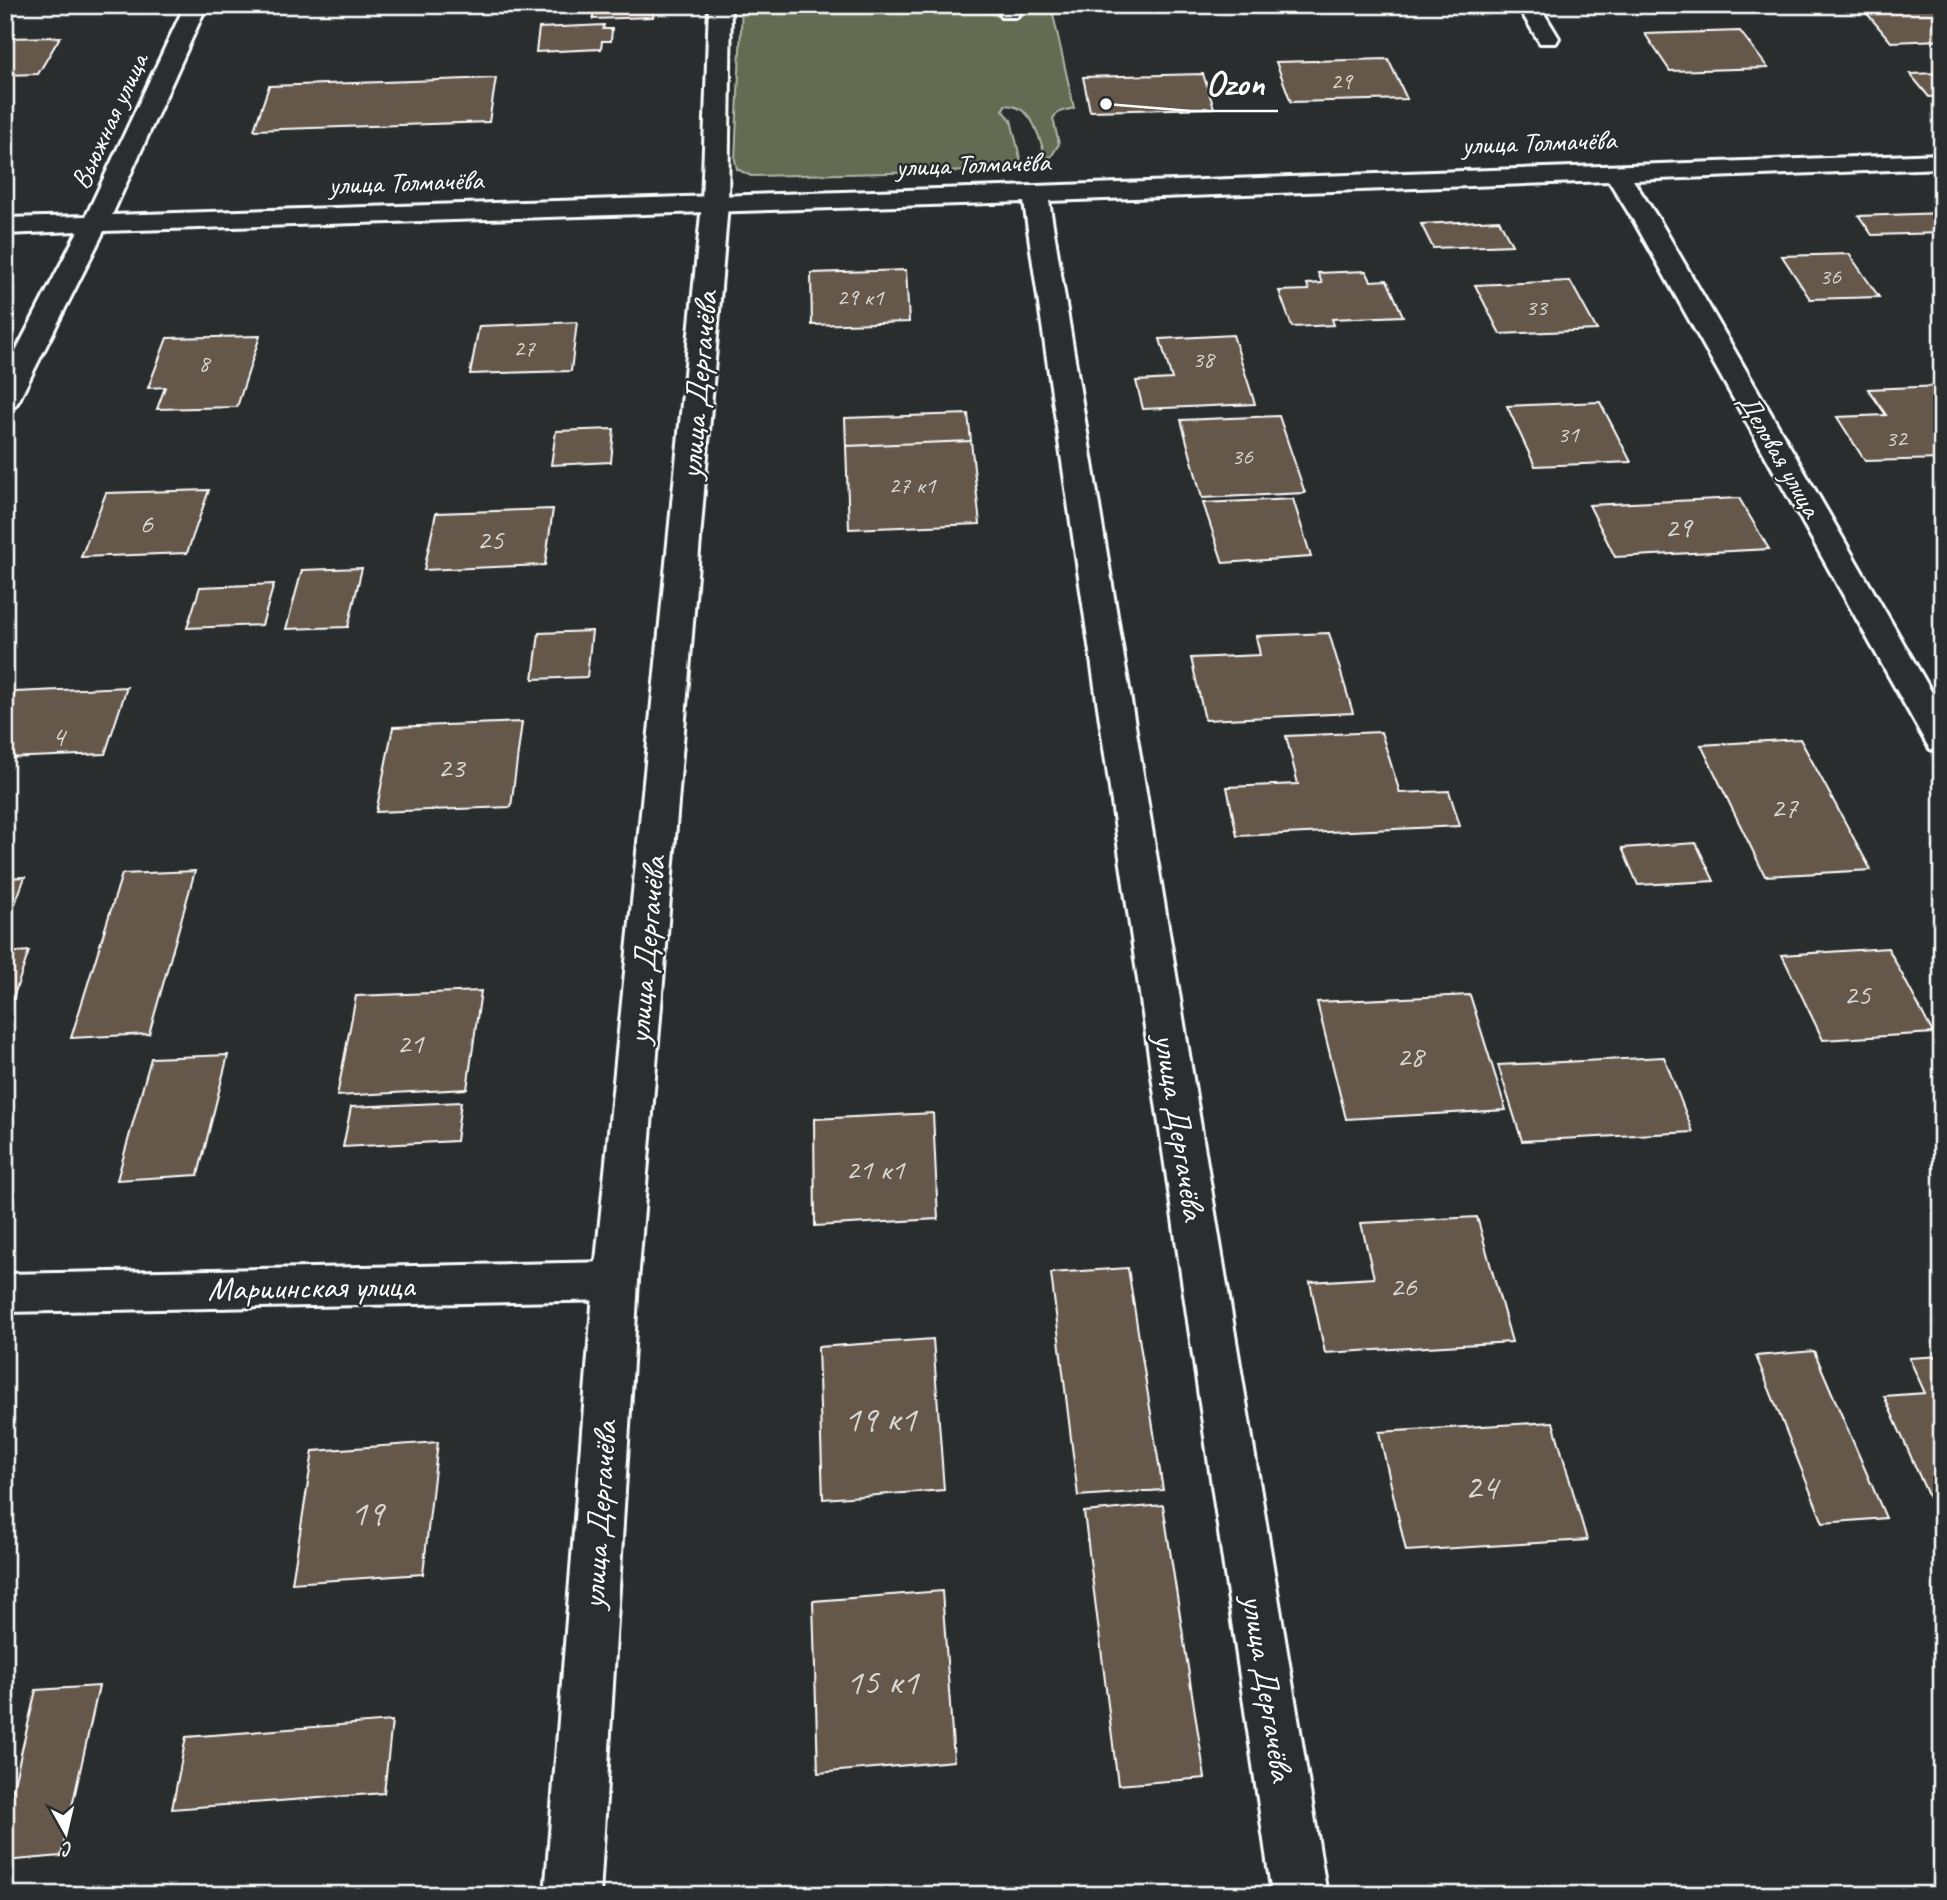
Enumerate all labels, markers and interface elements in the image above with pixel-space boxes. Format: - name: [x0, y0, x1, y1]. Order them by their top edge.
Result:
- street label: Вьюжная улица: [62, 45, 157, 194]
- callout: Ozon: [1191, 55, 1278, 111]
- text: Ozon: [1206, 61, 1265, 106]
- house number: 29: [1330, 66, 1354, 96]
- street label: улица Толмачёва: [1459, 122, 1619, 162]
- street label: улица Толмачёва: [893, 144, 1053, 184]
- street label: улица Толмачёва: [326, 162, 486, 202]
- house number: 36: [1819, 261, 1842, 291]
- house number: 29 к1: [836, 282, 885, 312]
- street label: улица Дергачёва: [669, 287, 727, 483]
- house number: 33: [1525, 292, 1549, 322]
- house number: 27: [513, 333, 536, 363]
- house number: 38: [1192, 344, 1216, 374]
- house number: 8: [199, 348, 212, 378]
- street label: Деловая улица: [1730, 387, 1830, 525]
- house number: 31: [1557, 419, 1580, 449]
- house number: 32: [1885, 423, 1909, 453]
- house number: 36: [1231, 441, 1254, 471]
- house number: 27 к1: [888, 470, 937, 500]
- house number: 6: [139, 504, 154, 542]
- house number: 29: [1665, 508, 1694, 546]
- house number: 25: [477, 520, 505, 558]
- house number: 4: [51, 717, 67, 755]
- house number: 23: [438, 748, 467, 786]
- house number: 27: [1771, 788, 1799, 826]
- street label: улица Дергачёва: [617, 852, 675, 1048]
- house number: 25: [1844, 975, 1872, 1013]
- house number: 21: [397, 1024, 425, 1062]
- street label: улица Дергачёва: [1144, 1029, 1216, 1226]
- house number: 28: [1397, 1037, 1426, 1075]
- house number: 21 к1: [846, 1150, 906, 1188]
- street label: Мариинская улица: [207, 1264, 417, 1310]
- house number: 26: [1390, 1267, 1418, 1305]
- house number: 19 к1: [844, 1395, 919, 1442]
- street label: улица Дергачёва: [571, 1417, 627, 1612]
- house number: 24: [1464, 1463, 1501, 1510]
- house number: 19: [350, 1489, 387, 1536]
- street label: улица Дергачёва: [1232, 1590, 1304, 1787]
- house number: 15 к1: [846, 1658, 921, 1705]
- north arrow: [32, 1798, 102, 1868]
- text: С: [59, 1836, 75, 1862]

